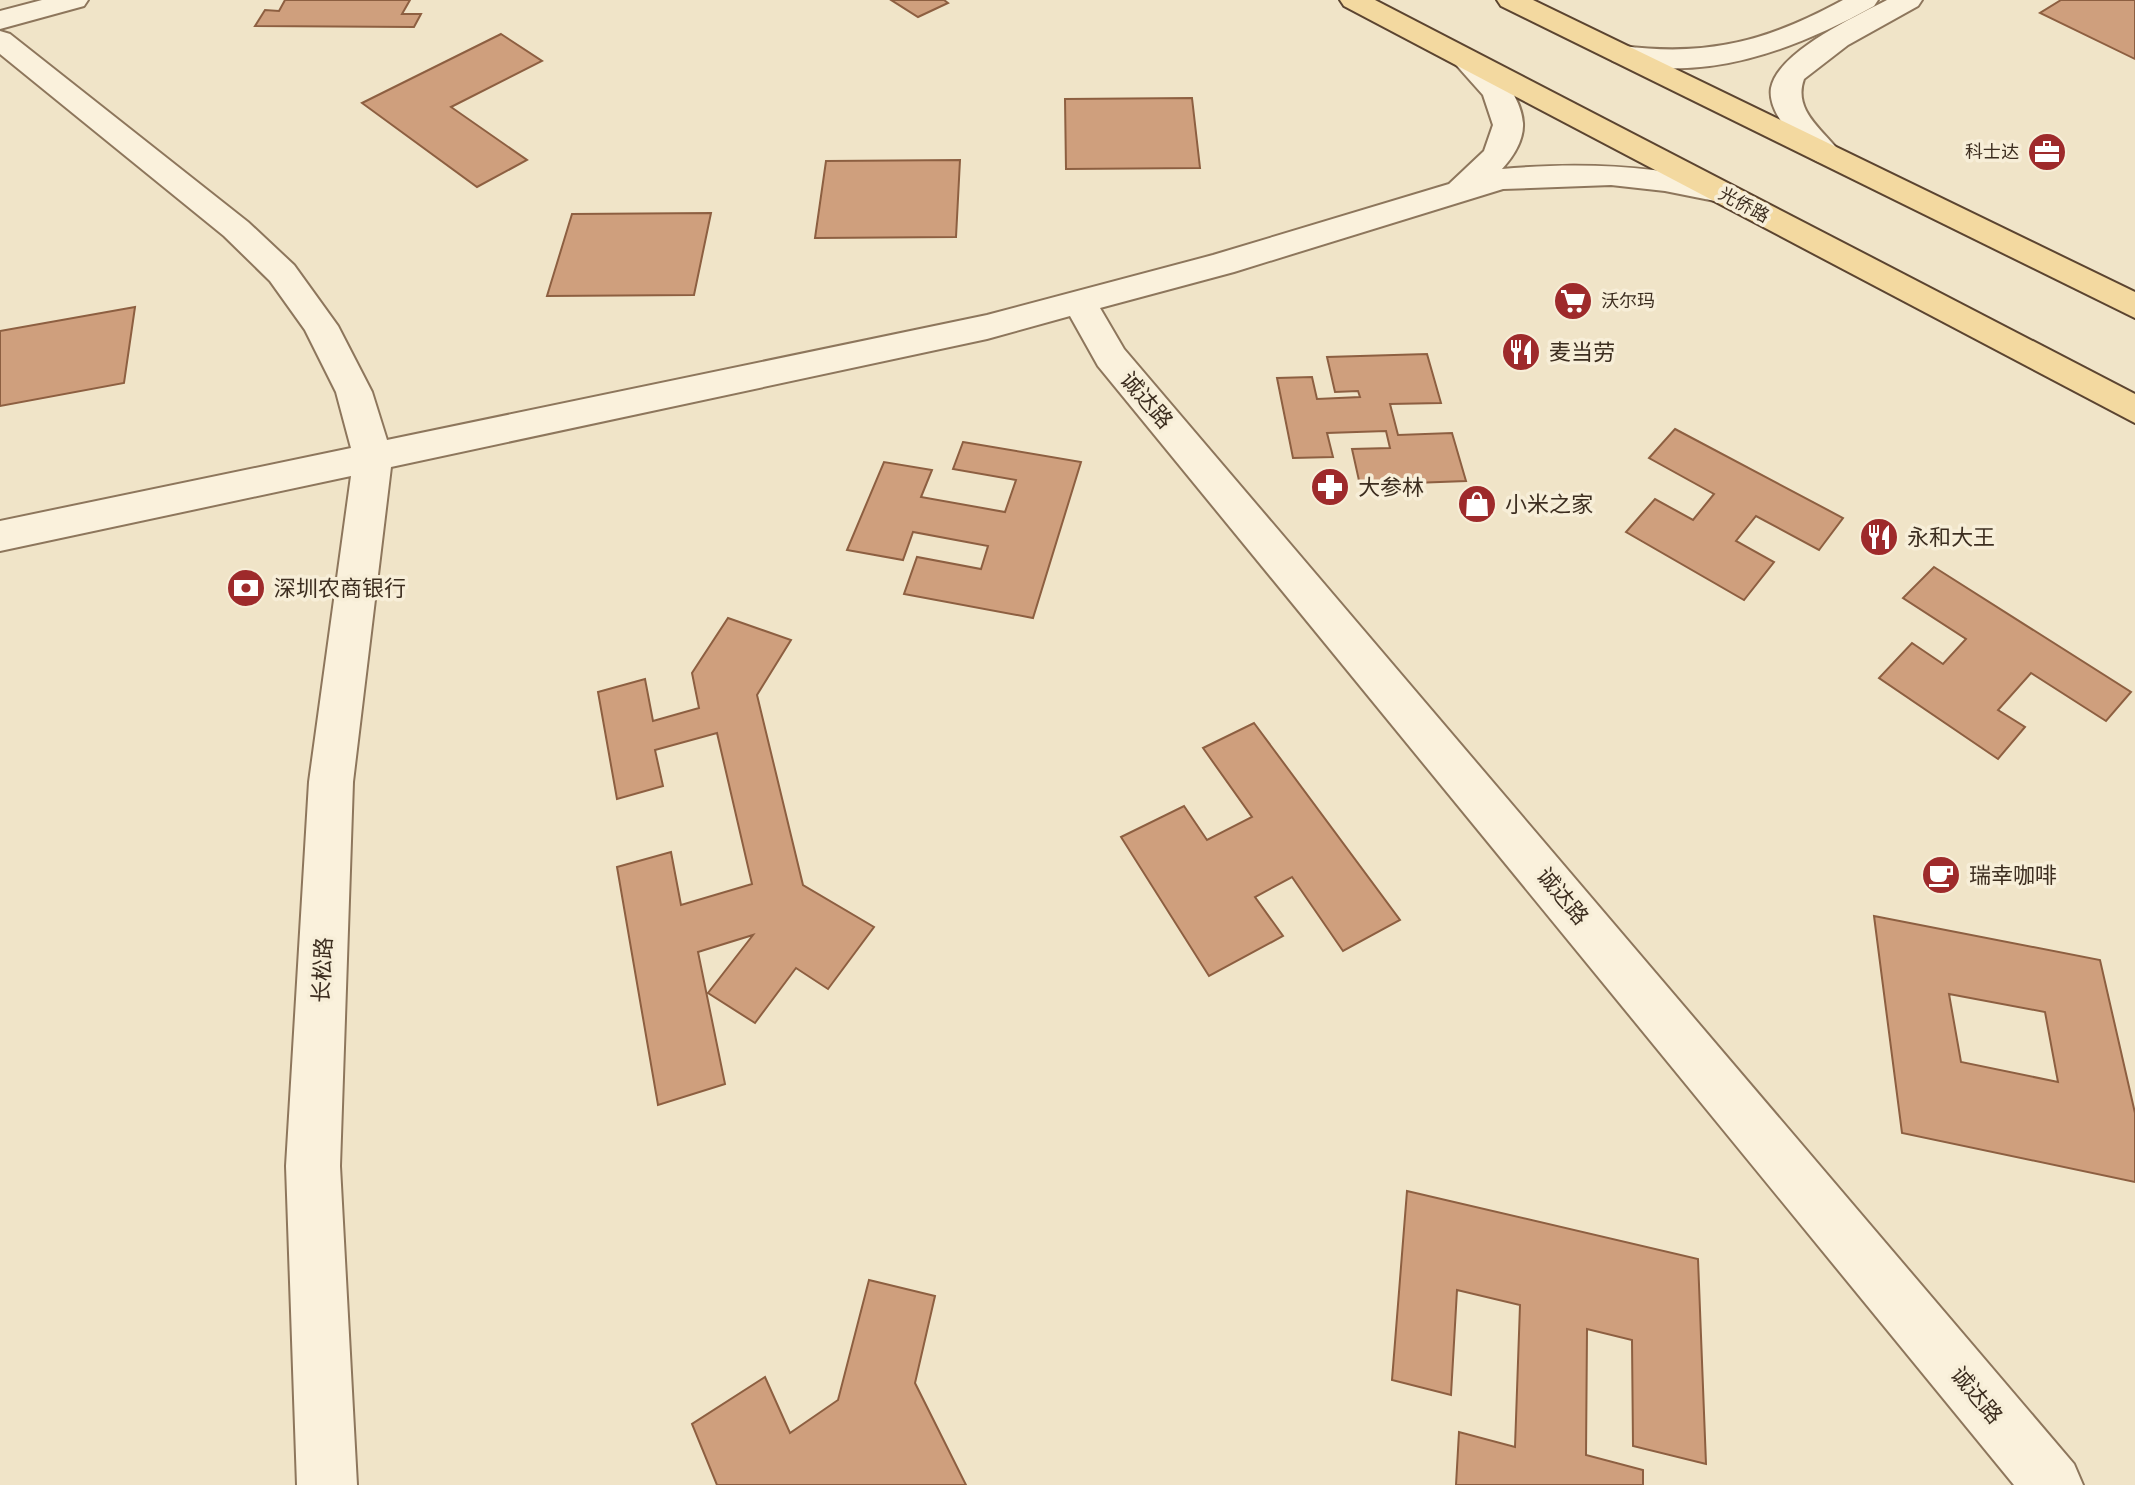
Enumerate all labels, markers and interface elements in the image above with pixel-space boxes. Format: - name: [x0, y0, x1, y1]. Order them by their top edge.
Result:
- office icon: 科士达: [2026, 131, 2068, 173]
- place label: 科士达: [1965, 141, 2019, 163]
- street label: 光侨路: [1715, 183, 1773, 227]
- supermarket icon: 沃尔玛: [1552, 280, 1594, 322]
- place label: 沃尔玛: [1601, 290, 1655, 312]
- restaurant icon: 麦当劳: [1500, 331, 1542, 373]
- place label: 麦当劳: [1549, 339, 1615, 366]
- street label: 诚达路: [1115, 367, 1178, 434]
- pharmacy icon: 大参林: [1309, 466, 1351, 508]
- place label: 大参林: [1358, 474, 1424, 501]
- shop icon: 小米之家: [1456, 483, 1498, 525]
- place label: 小米之家: [1505, 491, 1593, 518]
- restaurant icon: 永和大王: [1858, 516, 1900, 558]
- place label: 永和大王: [1907, 524, 1995, 551]
- bank icon: 深圳农商银行: [225, 567, 267, 609]
- place label: 深圳农商银行: [274, 575, 406, 602]
- cafe icon: 瑞幸咖啡: [1920, 854, 1962, 896]
- street label: 诚达路: [1531, 862, 1594, 930]
- place label: 瑞幸咖啡: [1969, 862, 2057, 889]
- street label: 长松路: [307, 936, 338, 1004]
- street label: 诚达路: [1945, 1361, 2008, 1429]

